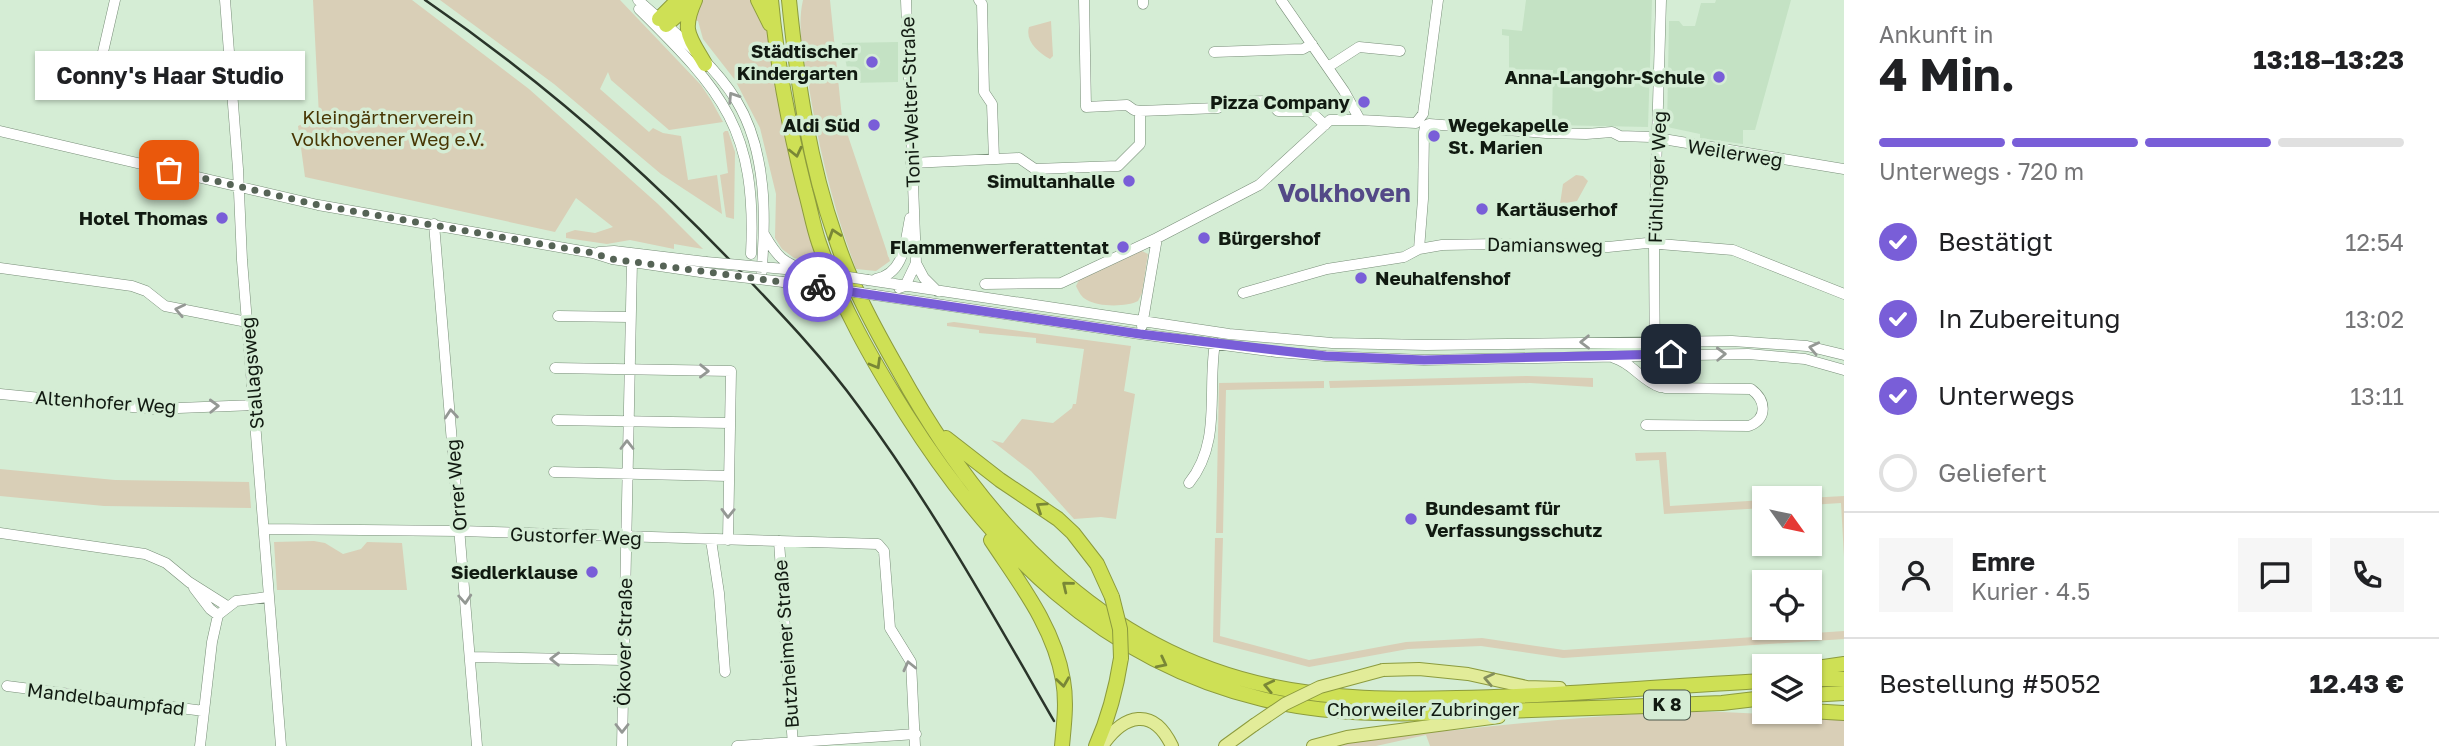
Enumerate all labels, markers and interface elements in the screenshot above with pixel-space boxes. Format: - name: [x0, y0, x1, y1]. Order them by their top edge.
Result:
- street label: Toni-Welter-Straße: [895, 16, 924, 188]
- text: Ankunft in: [1879, 20, 1994, 48]
- place label: Städtischer Kindergarten: [737, 39, 859, 84]
- text: 13:18–13:23: [2253, 44, 2404, 75]
- text: 4 Min.: [1879, 46, 2015, 101]
- callout: Conny's Haar Studio: [34, 51, 304, 100]
- marker: Städtischer Kindergarten: [864, 54, 880, 70]
- text: Conny's Haar Studio: [56, 61, 284, 89]
- place label: Anna-Langohr-Schule: [1505, 65, 1705, 88]
- marker: Anna-Langohr-Schule: [1711, 69, 1727, 85]
- place label: Pizza Company: [1210, 90, 1351, 113]
- one-way arrow: [728, 92, 741, 105]
- marker: Pizza Company: [1356, 94, 1372, 110]
- park label: Kleingärtnerverein Volkhovener Weg e.V.: [291, 105, 485, 150]
- street label: Fühlinger Weg: [1643, 110, 1670, 244]
- place label: Aldi Süd: [783, 113, 860, 136]
- place label: Wegekapelle St. Marien: [1448, 113, 1569, 158]
- marker: Aldi Süd: [866, 117, 882, 133]
- marker: Wegekapelle St. Marien: [1426, 128, 1442, 144]
- street label: Weilerweg: [1686, 134, 1784, 171]
- pin: [139, 140, 199, 200]
- one-way arrow: [788, 146, 803, 158]
- icon: bag: [150, 151, 188, 189]
- text: Unterwegs · 720 m: [1879, 157, 2084, 185]
- place label: Simultanhalle: [987, 169, 1115, 192]
- marker: Simultanhalle: [1121, 173, 1137, 189]
- district label: Volkhoven: [1277, 177, 1411, 208]
- place label: Kartäuserhof: [1496, 197, 1617, 220]
- marker: Kartäuserhof: [1474, 201, 1490, 217]
- place label: Hotel Thomas: [79, 206, 208, 229]
- marker: Hotel Thomas: [214, 210, 230, 226]
- icon: check: [1879, 223, 1917, 261]
- place label: Bürgershof: [1218, 226, 1321, 249]
- text: Bestätigt: [1938, 226, 2053, 257]
- one-way arrow: [828, 228, 842, 240]
- text: 12:54: [2345, 228, 2404, 256]
- marker: Bürgershof: [1196, 230, 1212, 246]
- street label: Damiansweg: [1487, 232, 1603, 257]
- place label: Flammenwerferattentat: [890, 235, 1109, 258]
- marker: Flammenwerferattentat: [1115, 239, 1131, 255]
- courier: [783, 252, 853, 322]
- place label: Neuhalfenshof: [1375, 266, 1511, 289]
- icon: bike: [799, 268, 837, 306]
- marker: Neuhalfenshof: [1353, 270, 1369, 286]
- icon: check: [1879, 300, 1917, 338]
- one-way arrow: [174, 303, 186, 318]
- text: In Zubereitung: [1938, 303, 2121, 334]
- text: 13:02: [2345, 305, 2404, 333]
- street label: Stallagsweg: [235, 316, 268, 430]
- pin: [1641, 324, 1701, 384]
- one-way arrow: [1579, 334, 1590, 350]
- icon: home: [1652, 335, 1690, 373]
- one-way arrow: [1808, 342, 1820, 356]
- one-way arrow: [1716, 346, 1727, 361]
- one-way arrow: [867, 356, 880, 369]
- one-way arrow: [699, 363, 710, 378]
- icon: check: [1879, 377, 1917, 415]
- text: Unterwegs: [1938, 380, 2075, 411]
- text: 13:11: [2350, 382, 2404, 410]
- street label: Altenhofer Weg: [35, 385, 177, 418]
- one-way arrow: [209, 399, 220, 414]
- one-way arrow: [444, 409, 459, 420]
- street label: Orrer Weg: [440, 438, 471, 532]
- one-way arrow: [619, 439, 635, 450]
- text: Geliefert: [1938, 457, 2047, 488]
- north arrow: [1752, 486, 1822, 556]
- map controls: [1752, 486, 1822, 724]
- place label: Bundesamt für Verfassungsschutz: [1425, 496, 1603, 541]
- one-way arrow: [1035, 502, 1048, 515]
- one-way arrow: [720, 508, 736, 519]
- marker: Bundesamt für Verfassungsschutz: [1403, 511, 1419, 527]
- street label: Gustorfer Weg: [510, 522, 642, 549]
- button: person: [1879, 538, 1953, 612]
- button: chat: [2238, 538, 2312, 612]
- button: phone: [2330, 538, 2404, 612]
- text: Emre: [1971, 546, 2035, 577]
- street label: Butzheimer Straße: [768, 559, 803, 729]
- place label: Siedlerklause: [451, 560, 578, 583]
- marker: Siedlerklause: [584, 564, 600, 580]
- button: locate: [1752, 570, 1822, 640]
- text: Kurier · 4.5: [1971, 577, 2090, 605]
- street label: Ökover Straße: [611, 578, 636, 706]
- one-way arrow: [1063, 582, 1076, 594]
- one-way arrow: [457, 594, 472, 605]
- one-way arrow: [549, 651, 559, 667]
- button: layers: [1752, 654, 1822, 724]
- one-way arrow: [1155, 655, 1167, 669]
- one-way arrow: [903, 661, 918, 673]
- text: Bestellung #5052: [1879, 668, 2101, 699]
- text: 12.43 €: [2309, 668, 2404, 699]
- one-way arrow: [1483, 672, 1495, 687]
- one-way arrow: [1055, 676, 1070, 688]
- street label: Mandelbaumpfad: [26, 677, 186, 720]
- one-way arrow: [1263, 679, 1275, 694]
- road number: K 8: [1644, 690, 1690, 720]
- street label: Chorweiler Zubringer: [1327, 697, 1520, 720]
- one-way arrow: [615, 723, 630, 734]

